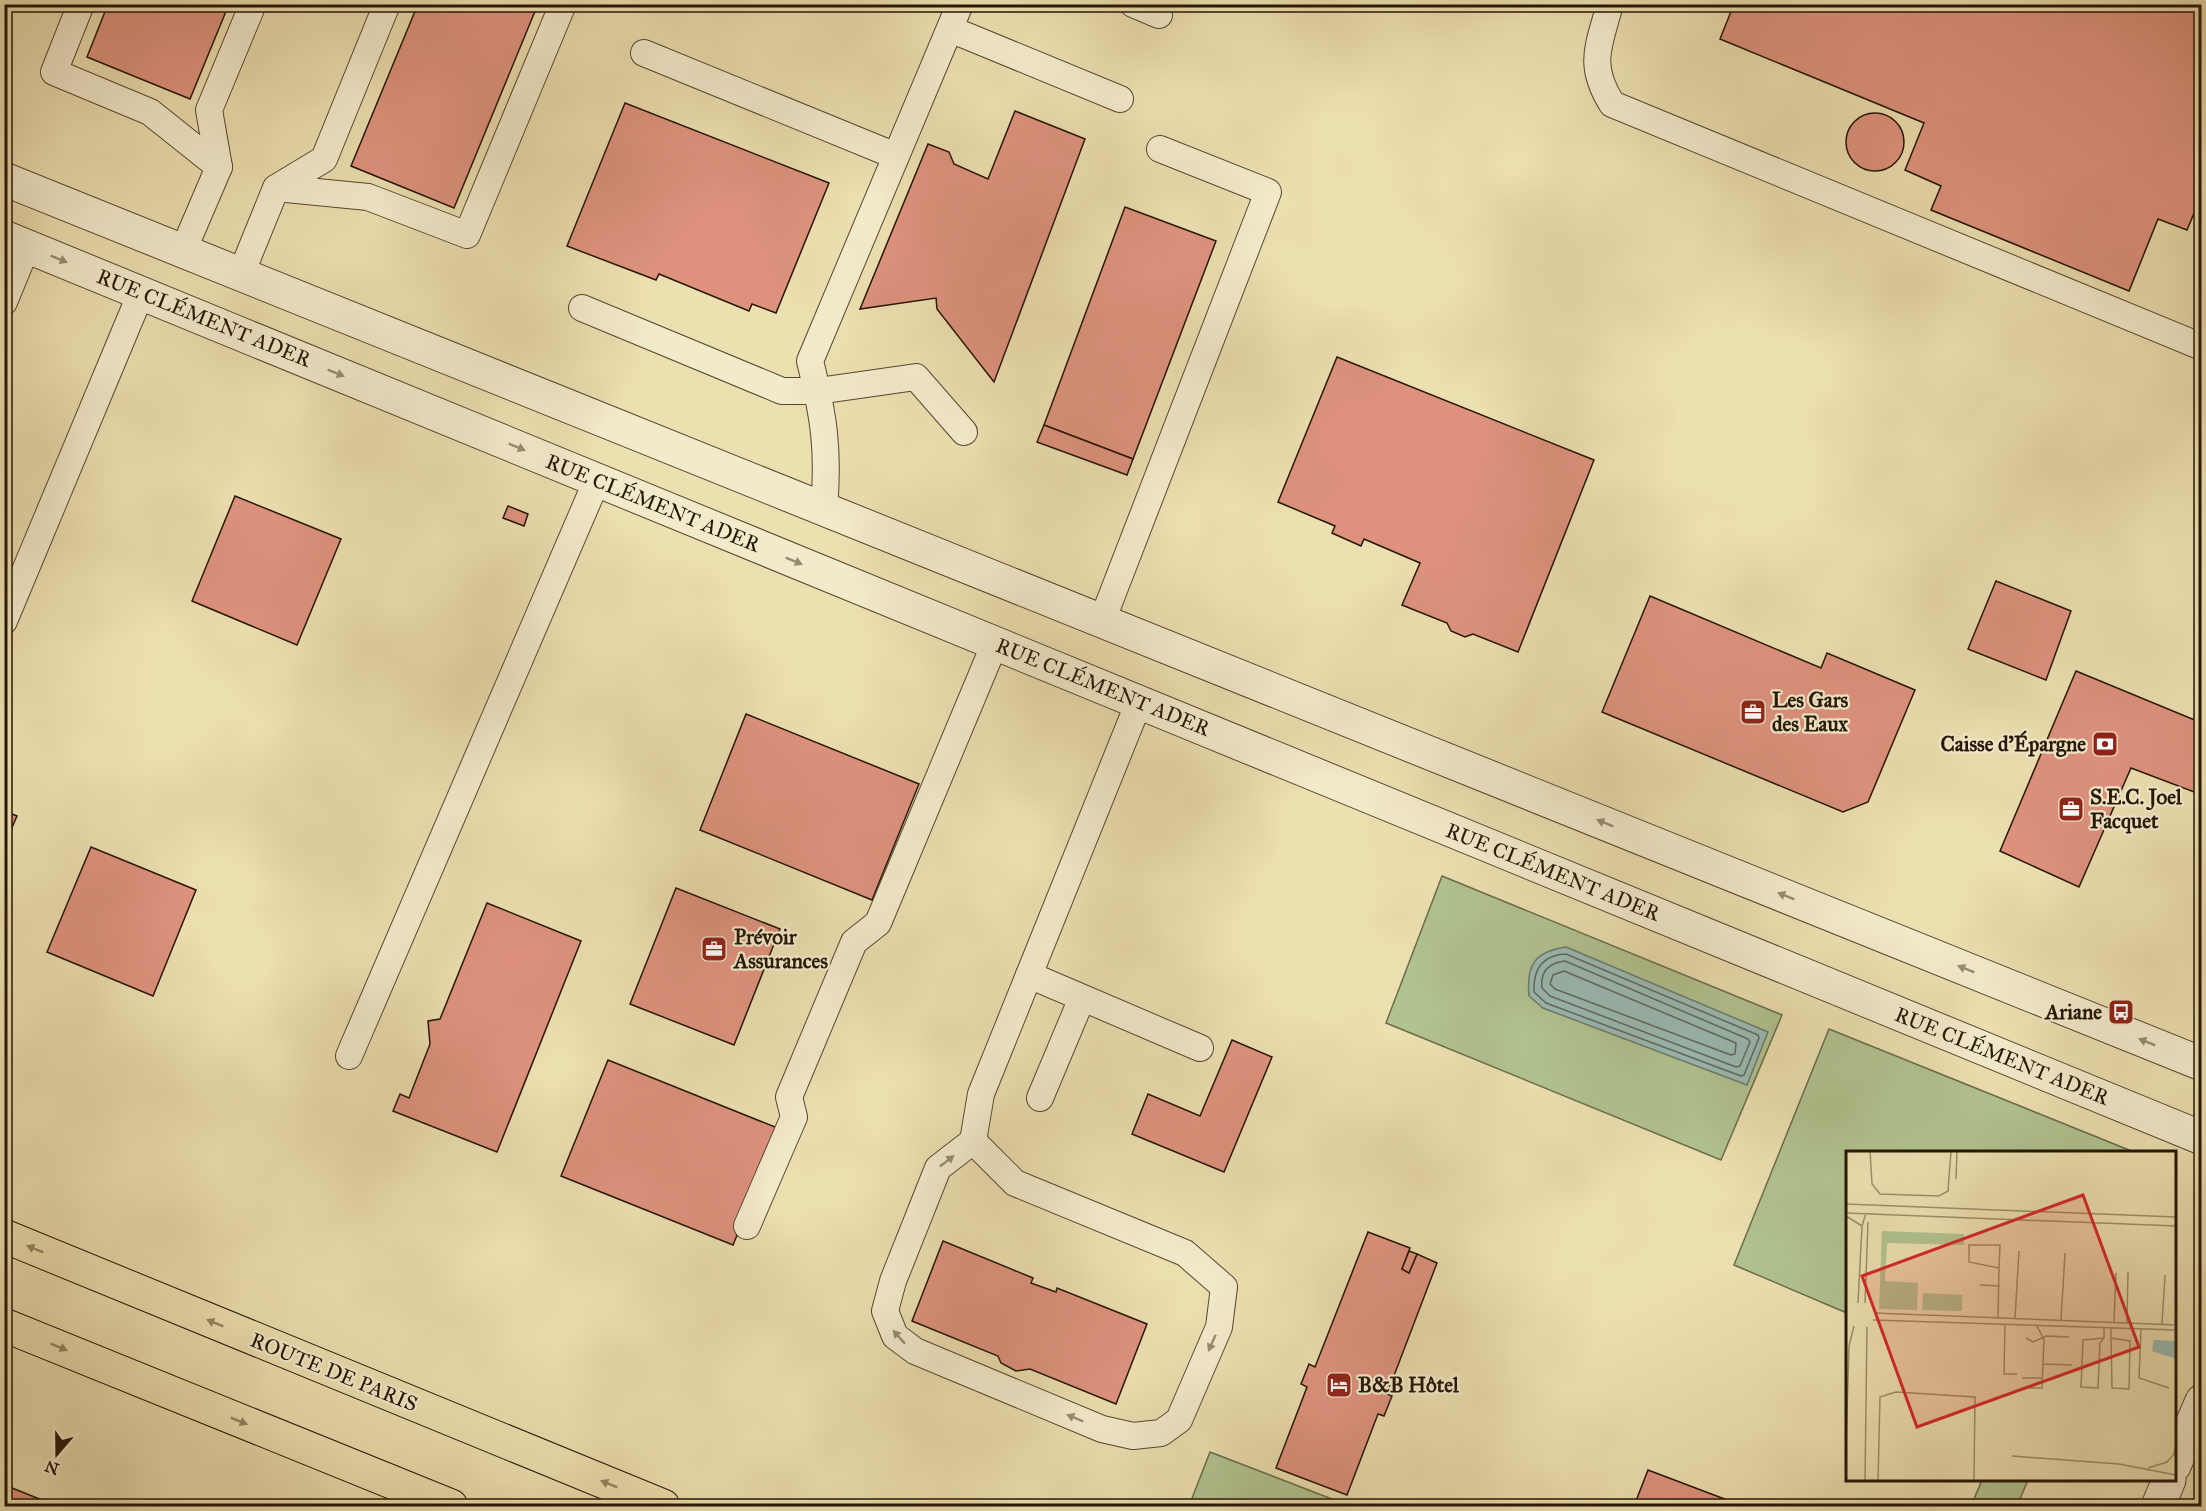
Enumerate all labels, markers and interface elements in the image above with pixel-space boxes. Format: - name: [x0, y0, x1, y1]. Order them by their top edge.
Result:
- one-way arrow: [50, 254, 68, 264]
- street label: RUE CLÉMENT ADER: [93, 262, 316, 373]
- one-way arrow: [327, 369, 345, 378]
- one-way arrow: [508, 442, 526, 452]
- street label: RUE CLÉMENT ADER: [542, 447, 765, 558]
- one-way arrow: [785, 557, 803, 566]
- street label: RUE CLÉMENT ADER: [992, 631, 1215, 742]
- place label: Les Gars des Eaux: [1772, 687, 1849, 737]
- office icon: Les Gars des Eaux: [1738, 697, 1768, 727]
- bank icon: Caisse d'Épargne: [2090, 729, 2120, 759]
- place label: Caisse d'Épargne: [1940, 730, 2086, 757]
- place label: S.E.C. Joel Facquet: [2090, 784, 2183, 834]
- office icon: S.E.C. Joel Facquet: [2056, 794, 2086, 824]
- street label: RUE CLÉMENT ADER: [1442, 816, 1665, 927]
- one-way arrow: [1596, 818, 1614, 827]
- one-way arrow: [1776, 891, 1794, 901]
- place label: Prévoir Assurances: [732, 924, 828, 974]
- office icon: Prévoir Assurances: [699, 934, 729, 964]
- one-way arrow: [1957, 964, 1975, 974]
- bus stop icon: Ariane: [2106, 997, 2136, 1027]
- place label: Ariane: [2043, 999, 2102, 1025]
- street label: RUE CLÉMENT ADER: [1891, 1000, 2114, 1111]
- one-way arrow: [2138, 1037, 2156, 1047]
- inset map: [1846, 1151, 2176, 1481]
- one-way arrow: [940, 1155, 955, 1167]
- one-way arrow: [25, 1244, 43, 1254]
- one-way arrow: [206, 1318, 224, 1327]
- street label: ROUTE DE PARIS: [247, 1327, 421, 1417]
- one-way arrow: [892, 1329, 906, 1344]
- one-way arrow: [1207, 1335, 1217, 1353]
- one-way arrow: [50, 1342, 68, 1352]
- hotel icon: B&B Hôtel: [1324, 1370, 1354, 1400]
- place label: B&B Hôtel: [1358, 1372, 1460, 1398]
- one-way arrow: [1066, 1413, 1084, 1422]
- one-way arrow: [231, 1416, 249, 1426]
- north arrow: [27, 1424, 87, 1484]
- text: N: [42, 1456, 62, 1479]
- one-way arrow: [600, 1479, 618, 1489]

